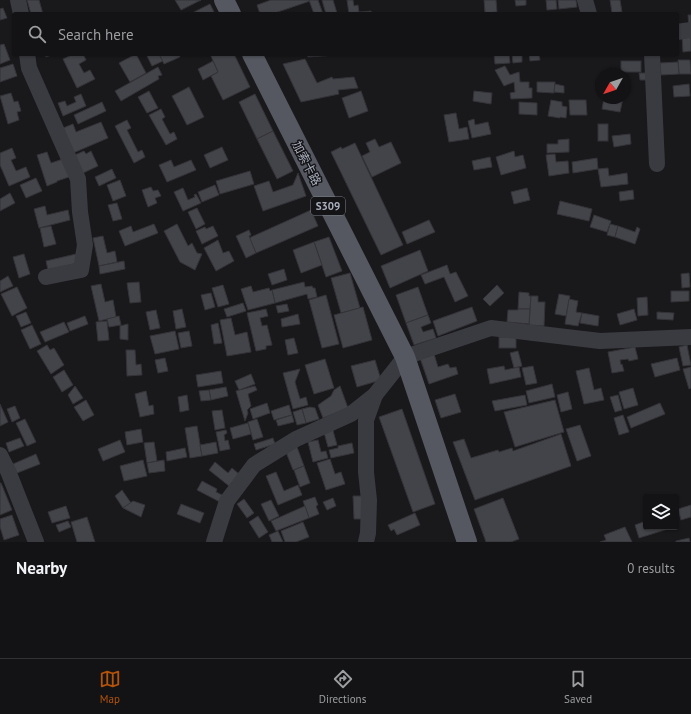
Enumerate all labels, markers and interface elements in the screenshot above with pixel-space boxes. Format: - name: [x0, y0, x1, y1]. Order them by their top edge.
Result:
- search box: [12, 12, 679, 56]
- icon: search: [26, 23, 48, 45]
- text: Search here: [58, 25, 134, 44]
- north arrow: [595, 68, 631, 104]
- street label: 加索卡路: [289, 138, 325, 188]
- road number: S309: [311, 197, 345, 215]
- map controls: [643, 494, 679, 530]
- button: layers: [643, 494, 679, 530]
- text: Nearby: [16, 557, 67, 579]
- text: 0 results: [627, 560, 675, 577]
- tab: Map: [99, 668, 121, 706]
- tab: Directions: [319, 668, 366, 706]
- tab: Saved: [564, 668, 592, 706]

